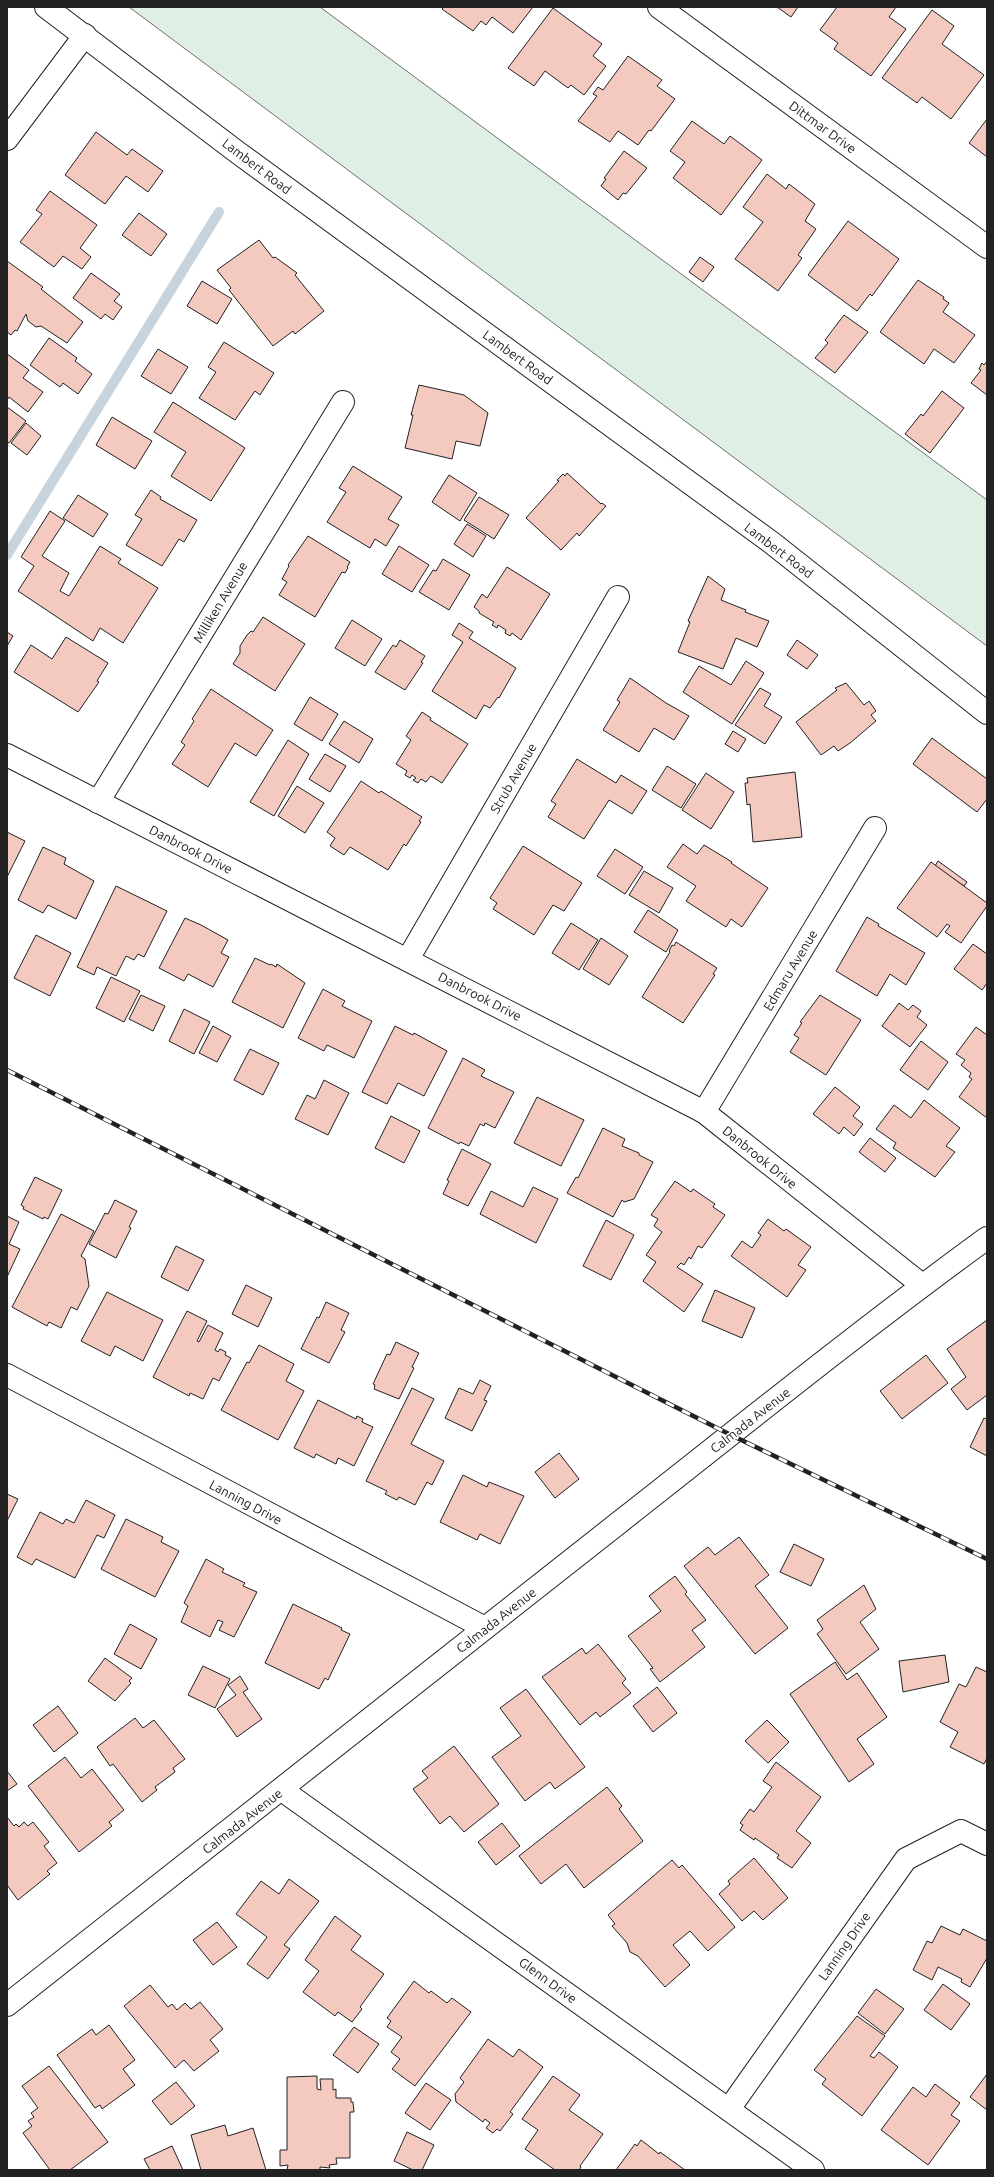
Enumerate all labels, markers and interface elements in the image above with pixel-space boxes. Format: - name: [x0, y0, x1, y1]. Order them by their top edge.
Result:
- street label: Dittmar Drive: [787, 98, 859, 156]
- street label: Lambert Road: [220, 136, 294, 196]
- street label: Lambert Road: [481, 327, 555, 387]
- street label: Lambert Road: [742, 520, 816, 580]
- street label: Milliken Avenue: [190, 559, 250, 645]
- street label: Strub Avenue: [487, 740, 539, 816]
- street label: Danbrook Drive: [147, 822, 235, 876]
- street label: Edmaru Avenue: [760, 927, 820, 1013]
- street label: Danbrook Drive: [436, 969, 524, 1023]
- street label: Danbrook Drive: [720, 1123, 800, 1191]
- street label: Calmada Avenue: [707, 1385, 793, 1455]
- street label: Lanning Drive: [207, 1477, 285, 1527]
- street label: Calmada Avenue: [453, 1585, 539, 1655]
- street label: Calmada Avenue: [199, 1786, 285, 1856]
- street label: Lanning Drive: [815, 1909, 873, 1983]
- street label: Glenn Drive: [516, 1954, 580, 2006]

